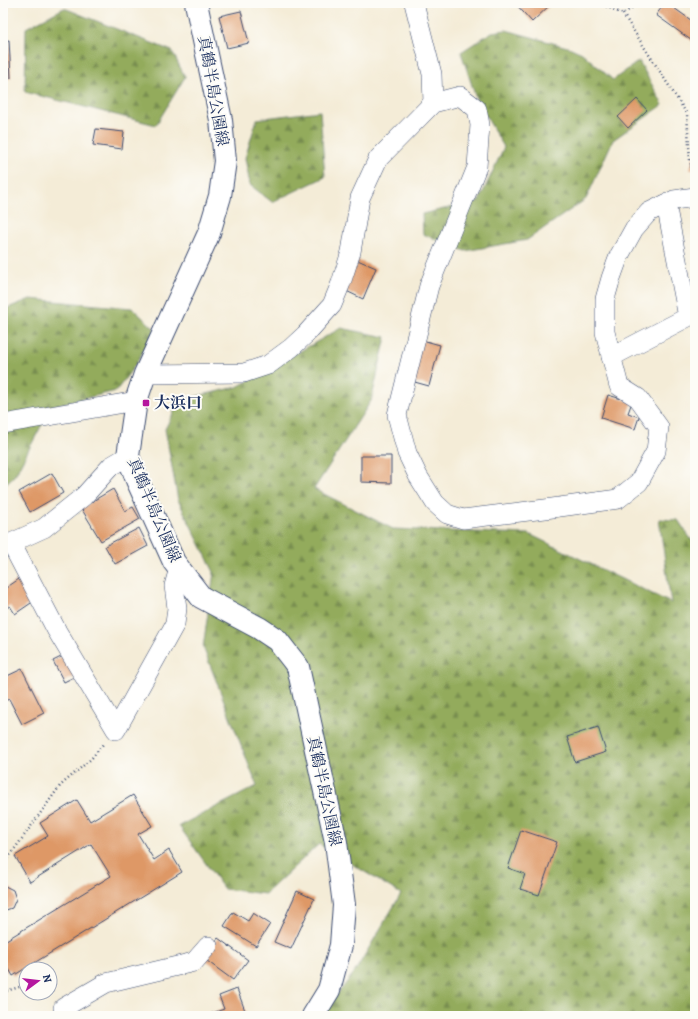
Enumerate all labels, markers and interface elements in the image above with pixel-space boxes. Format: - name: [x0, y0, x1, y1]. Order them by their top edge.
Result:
- street label: 真鶴半島公園線: [192, 34, 234, 148]
- place label: 大浜口: [154, 392, 202, 414]
- marker: 大浜口: [141, 398, 151, 408]
- street label: 真鶴半島公園線: [122, 454, 186, 566]
- street label: 真鶴半島公園線: [302, 734, 346, 848]
- north arrow: [18, 961, 58, 1001]
- text: N: [39, 973, 55, 984]

